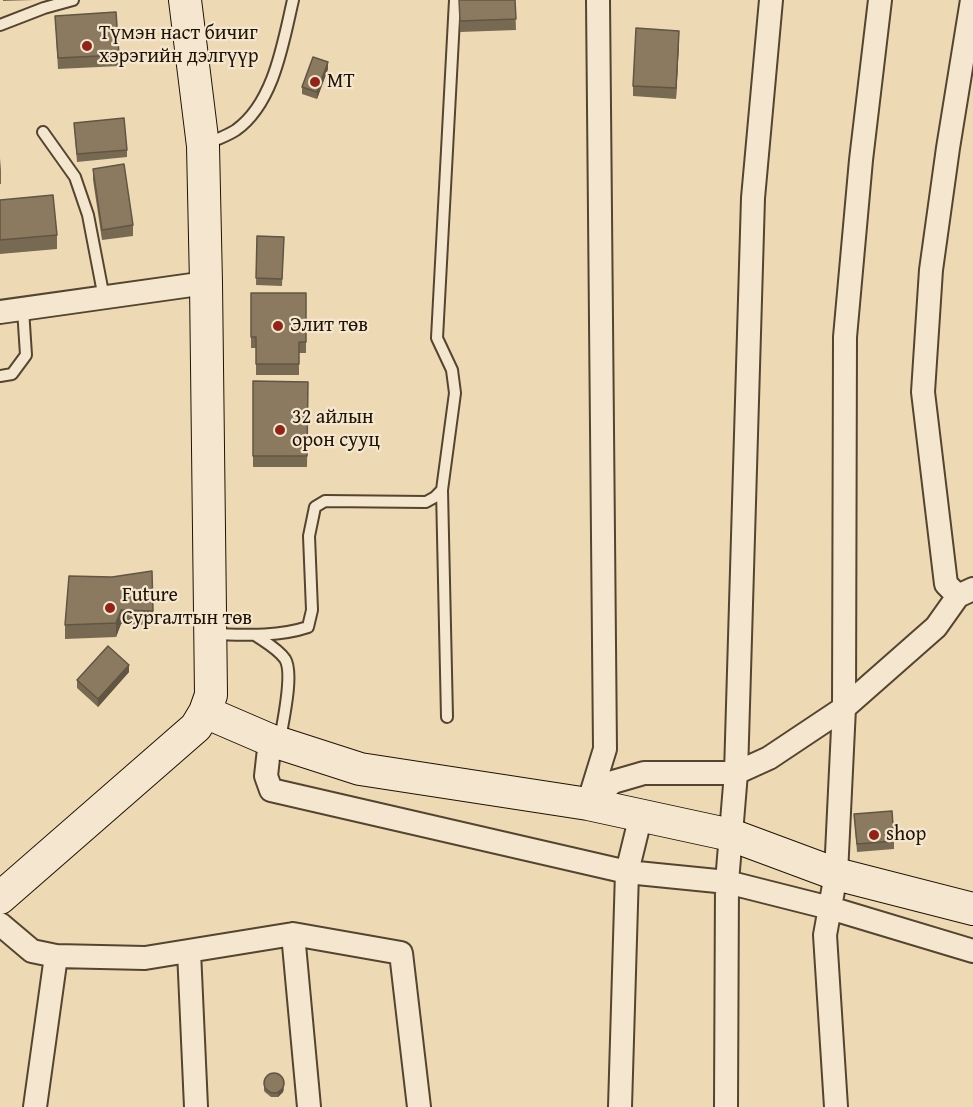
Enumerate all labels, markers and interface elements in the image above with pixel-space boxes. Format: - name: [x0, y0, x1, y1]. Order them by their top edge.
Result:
- place label: Түмэн наст бичиг хэрэгийн дэлгүүр: [99, 22, 259, 69]
- marker: Түмэн наст бичиг хэрэгийн дэлгүүр: [80, 39, 94, 53]
- place label: MT: [327, 70, 355, 94]
- marker: MT: [308, 75, 322, 89]
- place label: Элит төв: [290, 314, 368, 338]
- marker: Элит төв: [271, 319, 285, 333]
- place label: 32 айлын орон сууц: [292, 406, 380, 453]
- marker: 32 айлын орон сууц: [273, 423, 287, 437]
- place label: Future Сургалтын төв: [122, 584, 252, 631]
- marker: Future Сургалтын төв: [103, 601, 117, 615]
- place label: shop: [886, 823, 926, 847]
- marker: shop: [867, 828, 881, 842]

